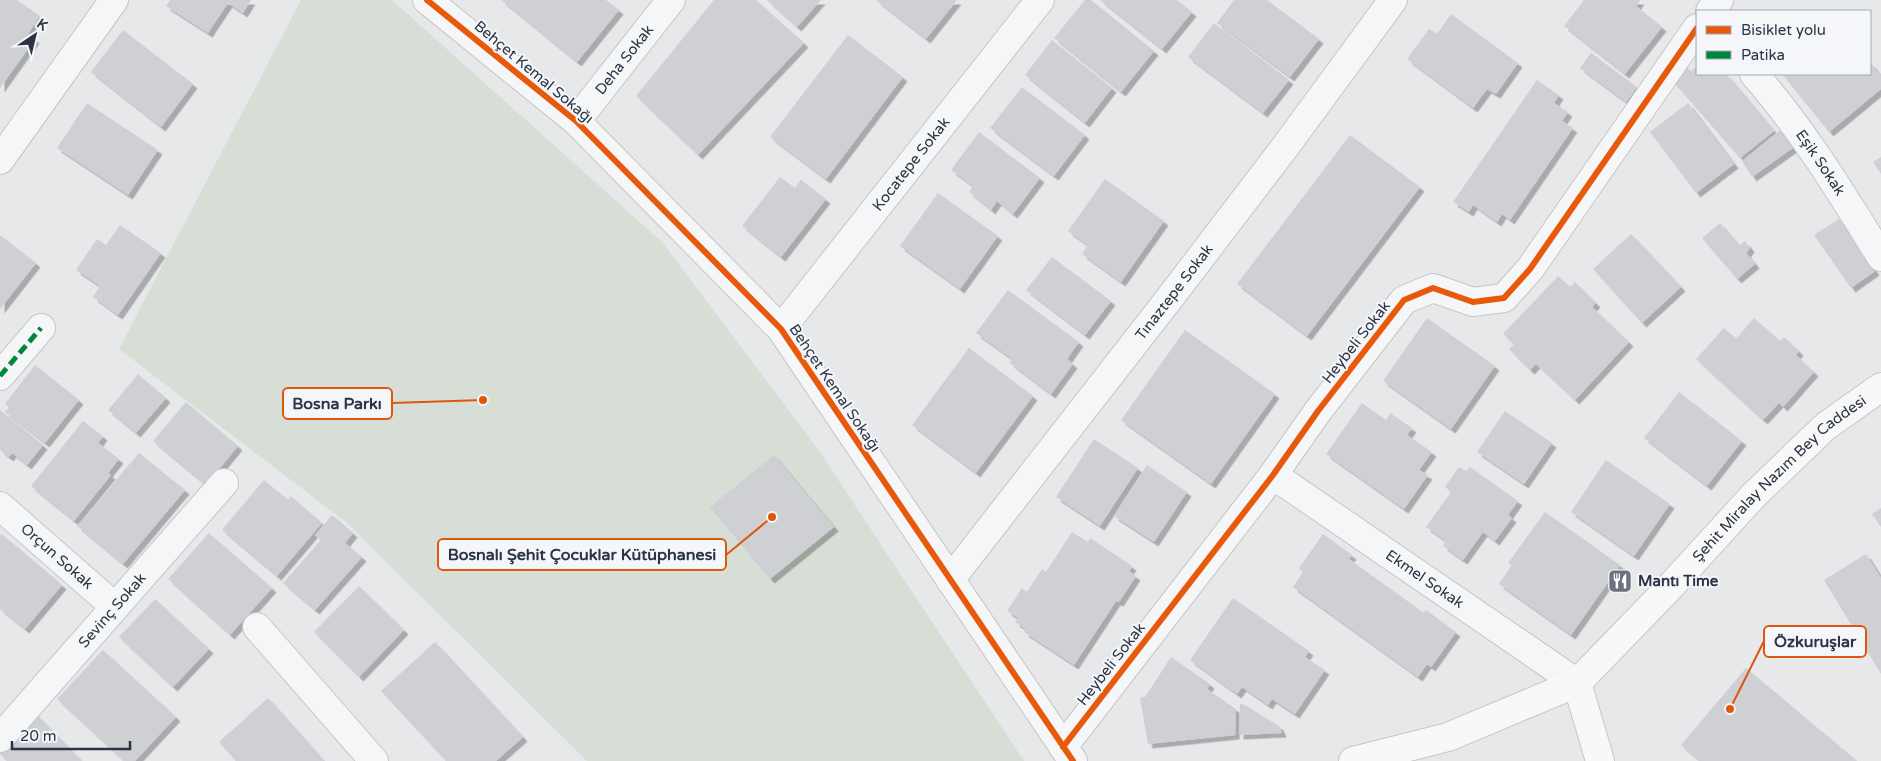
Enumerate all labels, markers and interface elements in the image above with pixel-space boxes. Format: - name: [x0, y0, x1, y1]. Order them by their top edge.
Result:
- north arrow: [10, 10, 60, 60]
- legend: [1696, 10, 1871, 75]
- text: K: [33, 15, 51, 35]
- street label: Behçet Kemal Sokağı: [471, 17, 597, 127]
- street label: Deha Sokak: [591, 21, 657, 98]
- text: Bisiklet yolu: [1741, 21, 1826, 39]
- text: Patika: [1741, 46, 1785, 64]
- street label: Kocatepe Sokak: [868, 113, 953, 215]
- street label: Eşik Sokak: [1792, 126, 1849, 199]
- street label: Tınaztepe Sokak: [1132, 240, 1217, 343]
- street label: Heybeli Sokak: [1318, 297, 1394, 387]
- street label: Behçet Kemal Sokağı: [785, 321, 885, 455]
- callout: Bosna Parkı: [283, 388, 392, 419]
- street label: Şehit Miralay Nazım Bey Caddesi: [1689, 391, 1870, 565]
- text: Bosna Parkı: [292, 394, 382, 414]
- street label: Orçun Sokak: [17, 519, 97, 593]
- callout: Bosnalı Şehit Çocuklar Kütüphanesi: [438, 539, 726, 570]
- text: Bosnalı Şehit Çocuklar Kütüphanesi: [448, 545, 716, 565]
- street label: Ekmel Sokak: [1382, 546, 1467, 612]
- restaurant icon: Mantı Time: [1607, 568, 1633, 594]
- street label: Sevinç Sokak: [75, 569, 150, 651]
- place label: Mantı Time: [1638, 572, 1719, 590]
- street label: Heybeli Sokak: [1073, 619, 1149, 709]
- callout: Özkuruşlar: [1764, 626, 1866, 657]
- text: Özkuruşlar: [1774, 632, 1857, 652]
- scale bar: [12, 718, 130, 750]
- text: 20 m: [20, 727, 57, 745]

